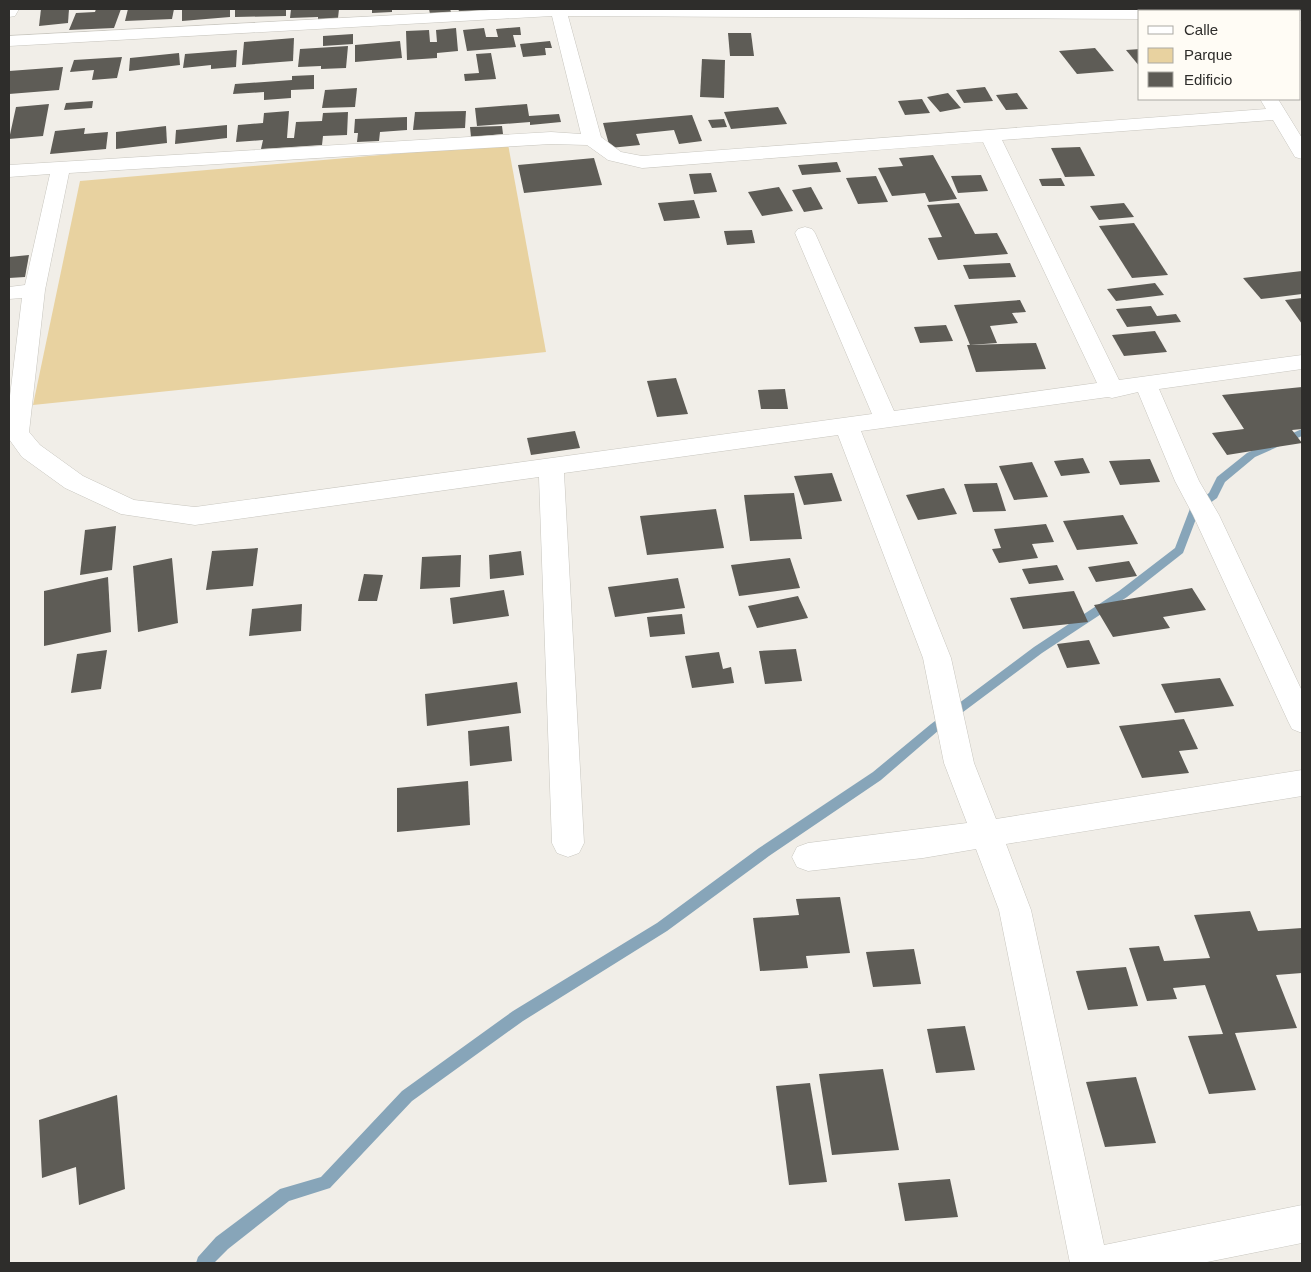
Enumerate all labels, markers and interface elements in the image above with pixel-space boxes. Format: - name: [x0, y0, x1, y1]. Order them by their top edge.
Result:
- legend: [1138, 10, 1301, 100]
- text: Calle: [1184, 21, 1218, 38]
- text: Parque: [1184, 46, 1232, 63]
- text: Edificio: [1184, 71, 1232, 88]

